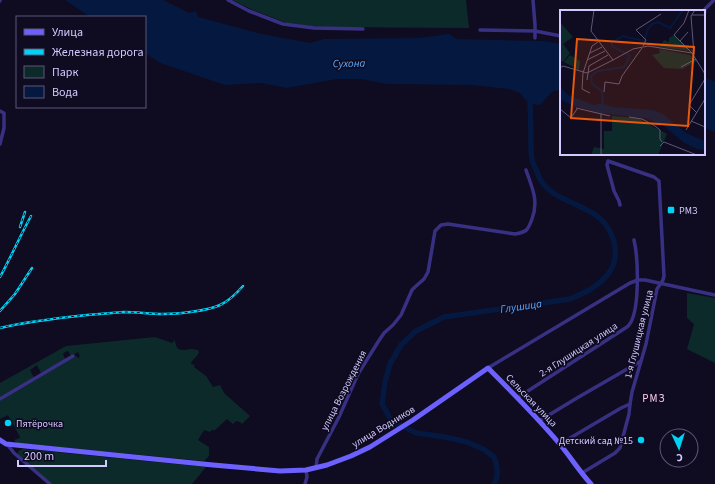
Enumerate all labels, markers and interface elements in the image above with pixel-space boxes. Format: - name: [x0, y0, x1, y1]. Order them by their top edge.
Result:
- inset map: [560, 10, 705, 155]
- legend: [16, 16, 146, 108]
- text: Улица: [52, 24, 83, 41]
- text: Железная дорога: [52, 44, 144, 61]
- water label: Сухона: [332, 56, 366, 71]
- text: Парк: [52, 64, 78, 81]
- text: Вода: [52, 84, 78, 101]
- place label: РМЗ: [679, 204, 698, 218]
- marker: РМЗ: [666, 205, 676, 215]
- street label: 1-я Глушицкая улица: [621, 288, 657, 380]
- water label: Глушица: [499, 296, 543, 317]
- street label: 2-я Глушицкая улица: [537, 319, 620, 380]
- street label: улица Возрождения: [318, 348, 370, 433]
- street label: Сельская улица: [502, 371, 560, 430]
- district label: РМЗ: [642, 391, 666, 406]
- street label: улица Водников: [349, 402, 418, 451]
- place label: Пятёрочка: [16, 417, 63, 431]
- marker: Пятёрочка: [3, 418, 13, 428]
- north arrow: [659, 428, 699, 468]
- place label: Детский сад №15: [559, 434, 633, 448]
- marker: Детский сад №15: [636, 435, 646, 445]
- scale bar: [18, 442, 106, 468]
- text: 200 m: [24, 448, 54, 465]
- text: С: [675, 450, 683, 465]

